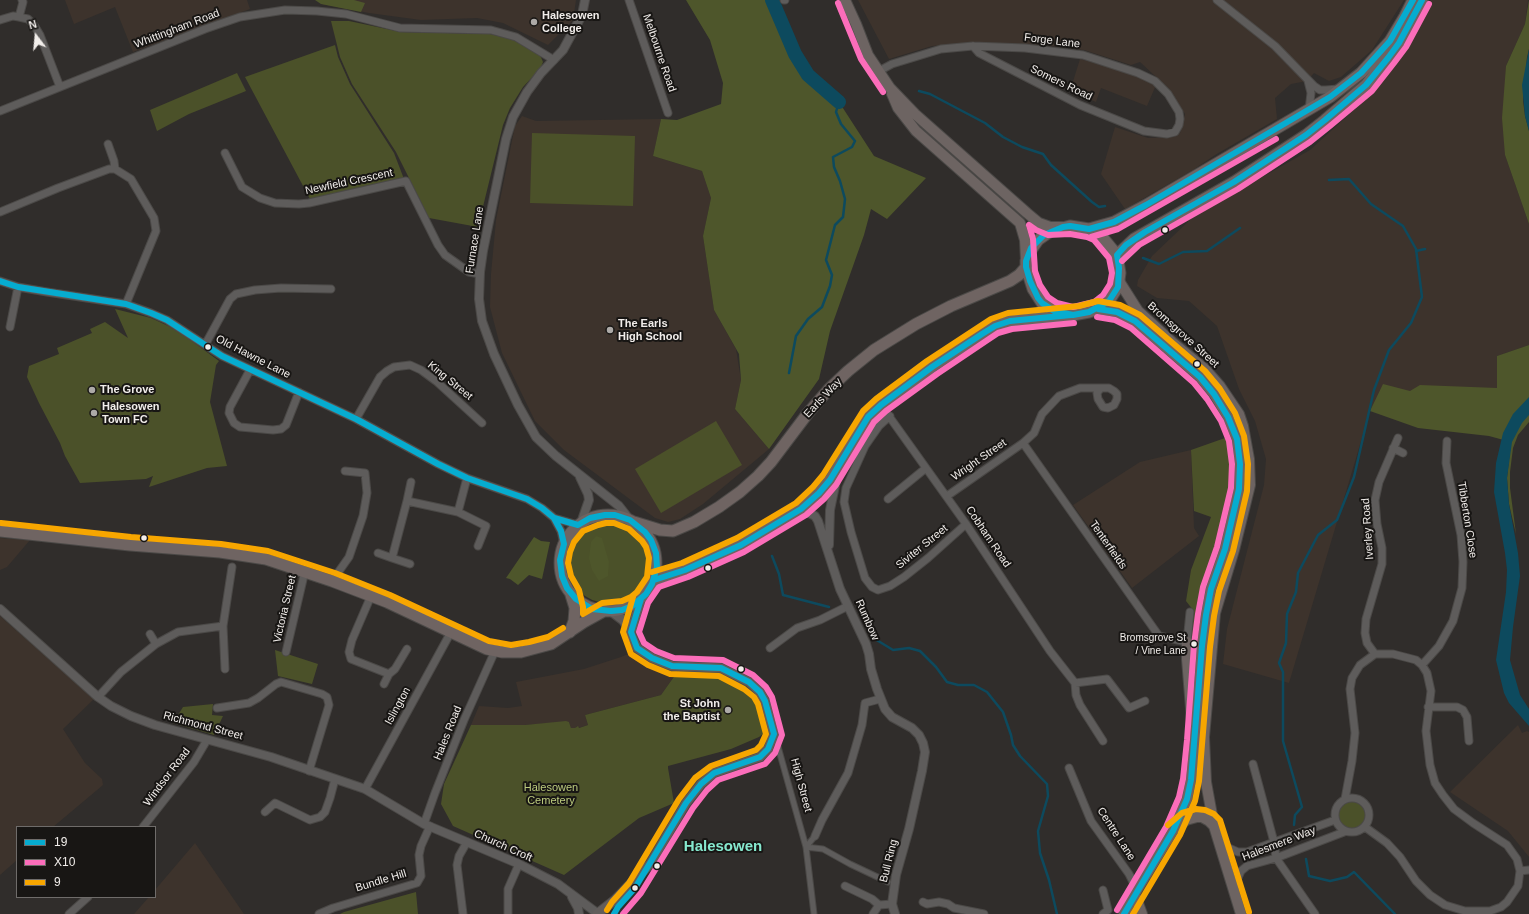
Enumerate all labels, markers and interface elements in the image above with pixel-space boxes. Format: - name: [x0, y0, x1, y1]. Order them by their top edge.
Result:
- street label: Whittingham Road: [132, 7, 222, 51]
- place label: Halesowen College: [542, 9, 599, 35]
- street label: Melbourne Road: [640, 12, 678, 94]
- north arrow: [16, 16, 56, 56]
- marker: Halesowen College: [529, 17, 539, 27]
- text: N: [27, 18, 38, 31]
- street label: Forge Lane: [1023, 31, 1081, 51]
- street label: Somers Road: [1028, 62, 1094, 104]
- street label: Newfield Crescent: [304, 166, 394, 198]
- street label: Furnace Lane: [463, 205, 487, 275]
- unlabelled marker: [1160, 225, 1170, 235]
- street label: Bromsgrove Street: [1145, 299, 1221, 371]
- place label: The Earls High School: [618, 317, 682, 343]
- marker: The Earls High School: [605, 325, 615, 335]
- street label: Old Hawne Lane: [213, 333, 293, 381]
- unlabelled marker: [203, 342, 213, 352]
- street label: King Street: [425, 359, 475, 403]
- unlabelled marker: [1192, 359, 1202, 369]
- street label: Earls Way: [801, 375, 845, 421]
- place label: The Grove: [100, 383, 154, 397]
- marker: The Grove: [87, 385, 97, 395]
- place label: Halesowen Town FC: [102, 400, 159, 426]
- marker: Halesowen Town FC: [89, 408, 99, 418]
- street label: Wright Street: [949, 436, 1009, 484]
- street label: Tibberton Close: [1454, 481, 1480, 559]
- street label: Iverley Road: [1359, 498, 1377, 560]
- street label: Cobham Road: [963, 504, 1013, 570]
- street label: Tenterfields: [1086, 518, 1130, 572]
- street label: Siviter Street: [893, 522, 951, 572]
- unlabelled marker: [139, 533, 149, 543]
- unlabelled marker: [703, 563, 713, 573]
- street label: Victoria Street: [271, 574, 299, 644]
- street label: Rumbow: [852, 597, 882, 643]
- place label: Bromsgrove St / Vine Lane: [1120, 632, 1186, 656]
- marker: Bromsgrove St / Vine Lane: [1189, 639, 1199, 649]
- unlabelled marker: [736, 664, 746, 674]
- street label: Islington: [382, 685, 414, 727]
- place label: St John the Baptist: [663, 697, 720, 723]
- street label: Hales Road: [431, 704, 465, 762]
- marker: St John the Baptist: [723, 705, 733, 715]
- street label: Richmond Street: [162, 709, 244, 743]
- street label: Windsor Road: [141, 745, 193, 809]
- street label: High Street: [788, 757, 814, 813]
- park label: Halesowen Cemetery: [524, 781, 578, 807]
- street label: Centre Lane: [1094, 805, 1138, 863]
- street label: Halesmere Way: [1240, 824, 1318, 864]
- legend: [16, 826, 156, 898]
- street label: Church Croft: [472, 827, 534, 865]
- text: 19: [54, 835, 67, 849]
- district label: Halesowen: [684, 838, 762, 856]
- street label: Bull Ring: [877, 838, 901, 884]
- text: X10: [54, 855, 75, 869]
- unlabelled marker: [652, 861, 662, 871]
- street label: Bundle Hill: [354, 867, 408, 895]
- text: 9: [54, 875, 61, 889]
- unlabelled marker: [630, 883, 640, 893]

